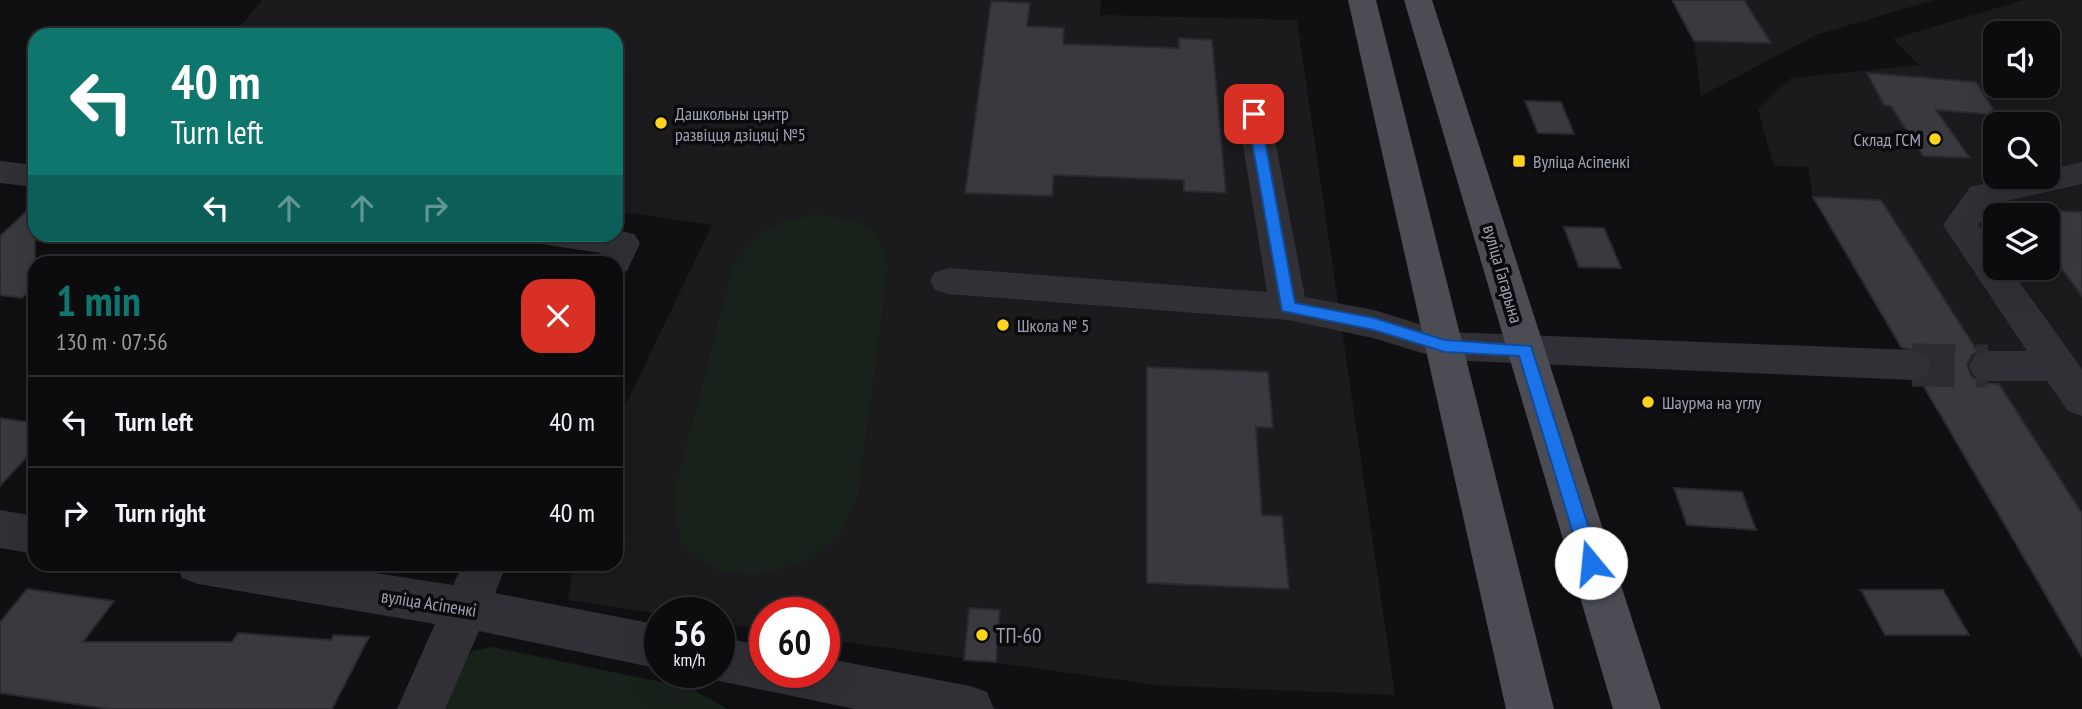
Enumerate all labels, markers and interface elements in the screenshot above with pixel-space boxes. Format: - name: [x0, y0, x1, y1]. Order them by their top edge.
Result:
- map controls: [1983, 21, 2060, 280]
- button: sound: [1983, 21, 2060, 98]
- text: 40 m: [171, 49, 260, 113]
- icon: left: [56, 56, 147, 147]
- pin: [1224, 84, 1284, 144]
- icon: arrive: [1235, 95, 1273, 133]
- place label: Дашкольны цэнтр развіцця дзіцяці №5: [675, 102, 806, 146]
- text: Turn left: [171, 111, 263, 153]
- button: search: [1983, 112, 2060, 189]
- marker: Дашкольны цэнтр развіцця дзіцяці №5: [653, 115, 669, 131]
- place label: Склад ГСМ: [1853, 128, 1921, 151]
- marker: Склад ГСМ: [1927, 131, 1943, 147]
- place label: Вуліца Асіпенкі: [1533, 150, 1630, 173]
- marker: Вуліца Асіпенкі: [1511, 153, 1527, 169]
- icon: left: [197, 189, 235, 227]
- icon: ahead: [270, 189, 308, 227]
- icon: ahead: [343, 189, 381, 227]
- icon: right: [416, 189, 454, 227]
- button: layers: [1983, 203, 2060, 280]
- street label: вуліца Гагарына: [1478, 222, 1528, 326]
- text: 1 min: [56, 273, 141, 328]
- button: close: [521, 279, 595, 353]
- place label: Школа № 5: [1017, 314, 1089, 337]
- marker: Школа № 5: [995, 317, 1011, 333]
- text: 130 m · 07:56: [56, 327, 168, 356]
- place label: Шаурма на углу: [1662, 391, 1762, 414]
- marker: Шаурма на углу: [1640, 394, 1656, 410]
- icon: left: [56, 403, 94, 441]
- text: Turn left: [115, 405, 193, 438]
- text: 40 m: [549, 405, 595, 438]
- icon: right: [56, 494, 94, 532]
- text: Turn right: [115, 496, 206, 529]
- text: 40 m: [549, 496, 595, 529]
- position arrow: [1554, 526, 1628, 600]
- street label: вуліца Асіпенкі: [380, 584, 478, 622]
- speed limit sign: 60: [749, 597, 840, 688]
- text: 56: [673, 610, 706, 656]
- place label: ТП-60: [996, 622, 1041, 649]
- marker: ТП-60: [974, 627, 990, 643]
- text: km/h: [674, 648, 705, 671]

